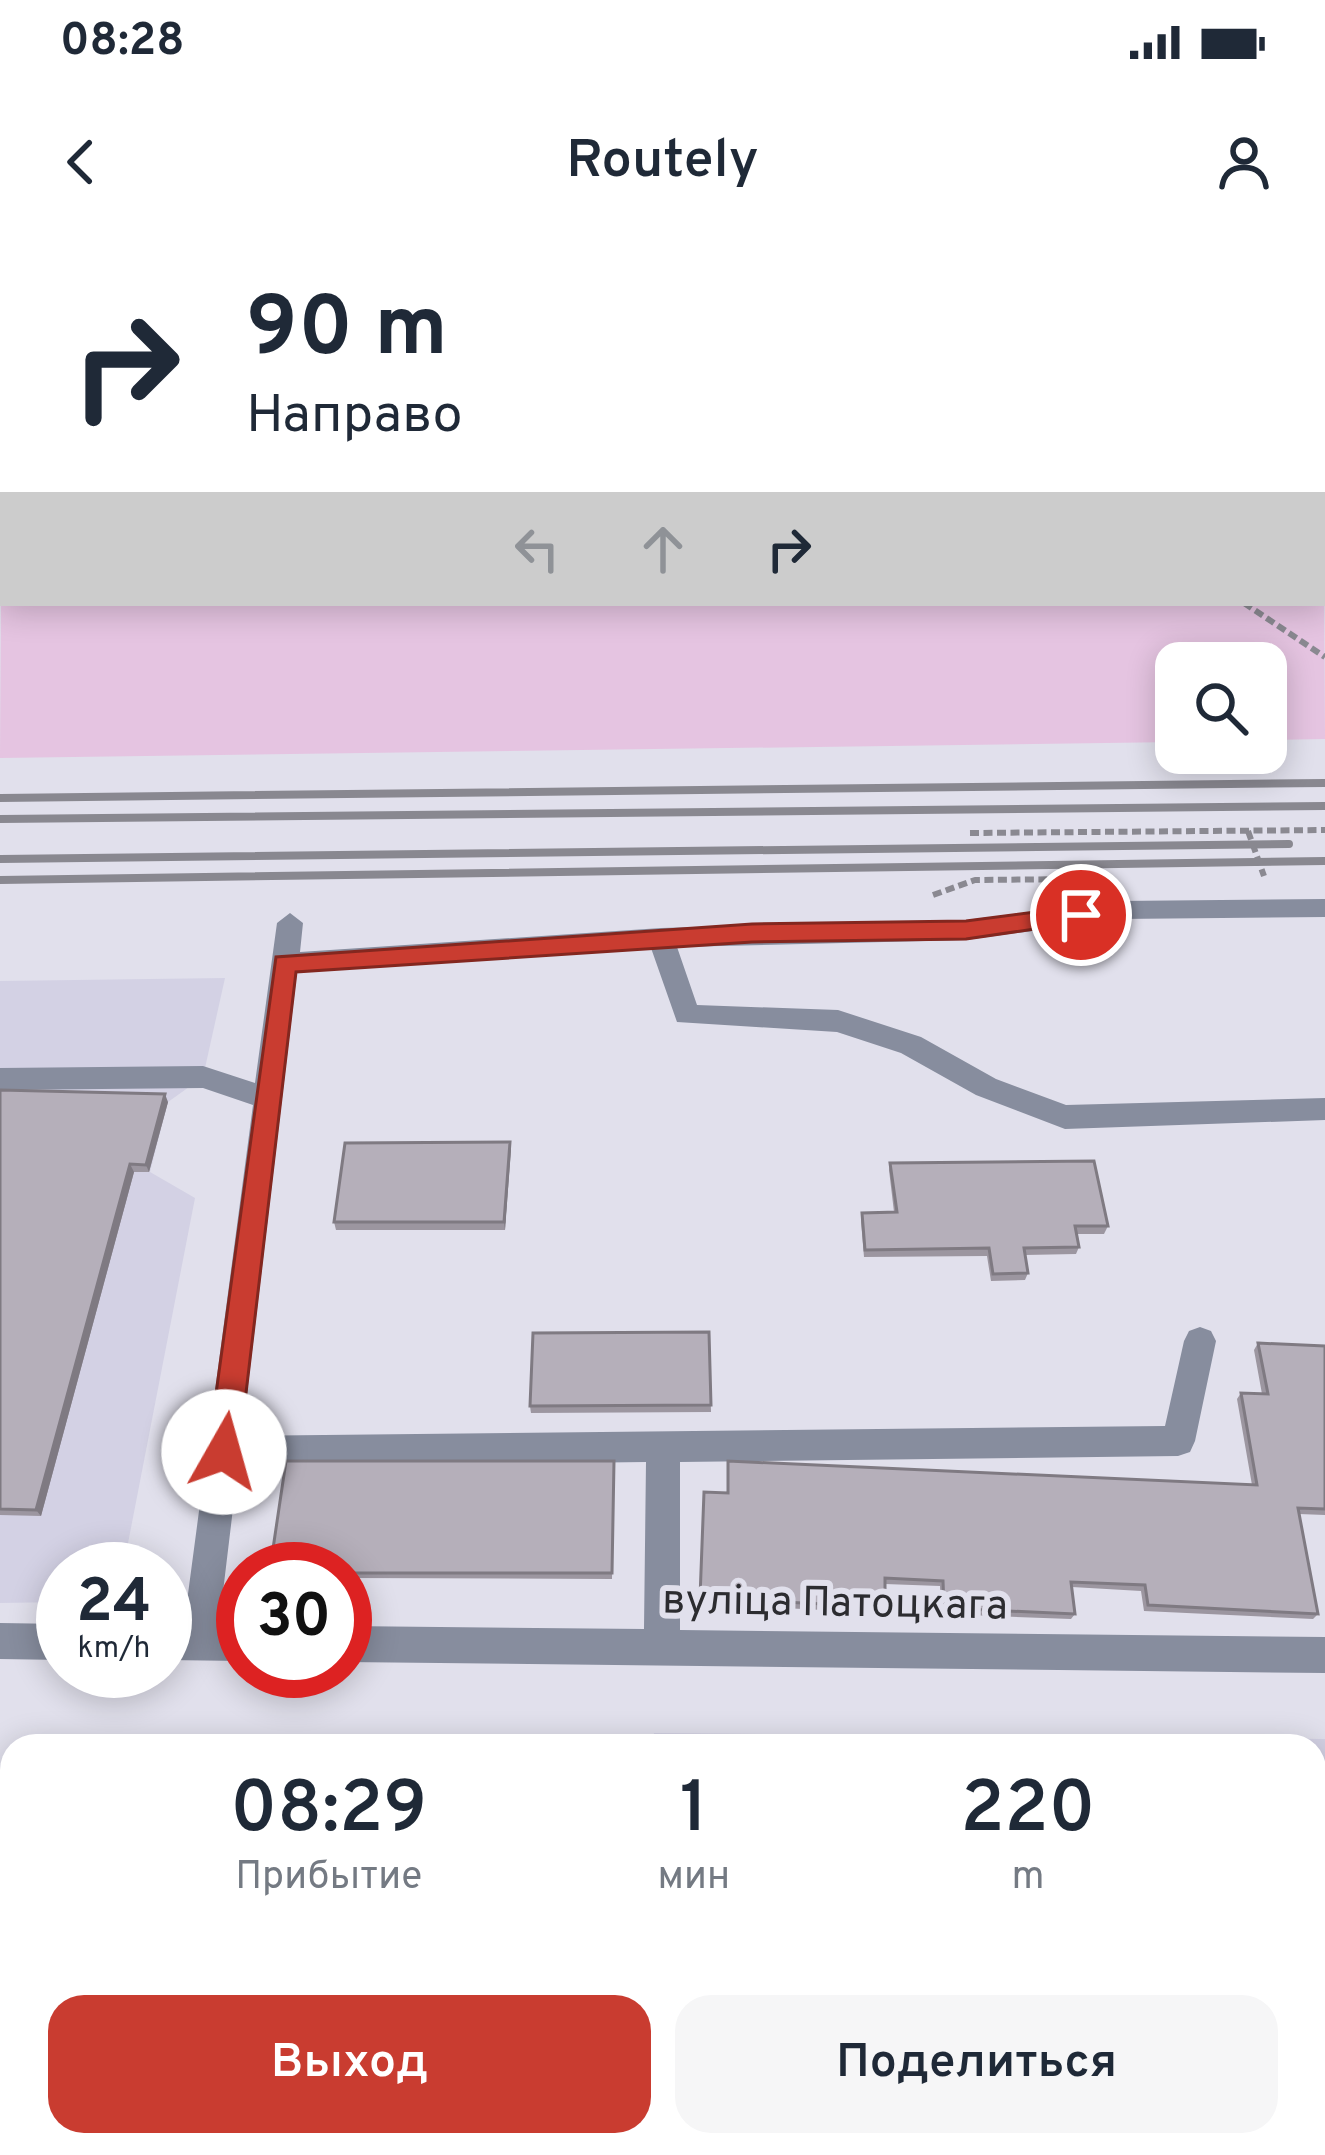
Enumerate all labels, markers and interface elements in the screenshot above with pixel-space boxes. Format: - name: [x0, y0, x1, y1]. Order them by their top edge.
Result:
- text: 08:28: [60, 14, 185, 71]
- text: Routely: [566, 128, 759, 197]
- icon: back: [48, 129, 114, 195]
- icon: person: [1211, 129, 1277, 195]
- text: 90 m: [246, 279, 448, 385]
- icon: right: [48, 288, 204, 444]
- text: Направо: [246, 383, 463, 452]
- icon: left: [504, 516, 570, 582]
- icon: ahead: [630, 516, 696, 582]
- icon: right: [756, 516, 822, 582]
- map controls: [1155, 642, 1287, 774]
- button: search: [1155, 642, 1287, 774]
- pin: [1030, 864, 1132, 966]
- icon: arrive: [1048, 882, 1114, 948]
- position arrow: [161, 1389, 287, 1515]
- speed limit sign: 30: [216, 1542, 372, 1698]
- text: 24: [76, 1567, 152, 1643]
- street label: вуліца Патоцкага: [662, 1575, 1008, 1635]
- text: km/h: [78, 1631, 150, 1668]
- text: 08:29: [230, 1766, 427, 1858]
- text: 1: [680, 1766, 708, 1858]
- text: 220: [961, 1766, 1096, 1858]
- text: Прибытие: [235, 1854, 422, 1903]
- text: мин: [657, 1854, 730, 1903]
- text: m: [1012, 1854, 1045, 1903]
- button: Выход: [48, 1995, 651, 2133]
- button: Поделиться: [675, 1995, 1278, 2133]

